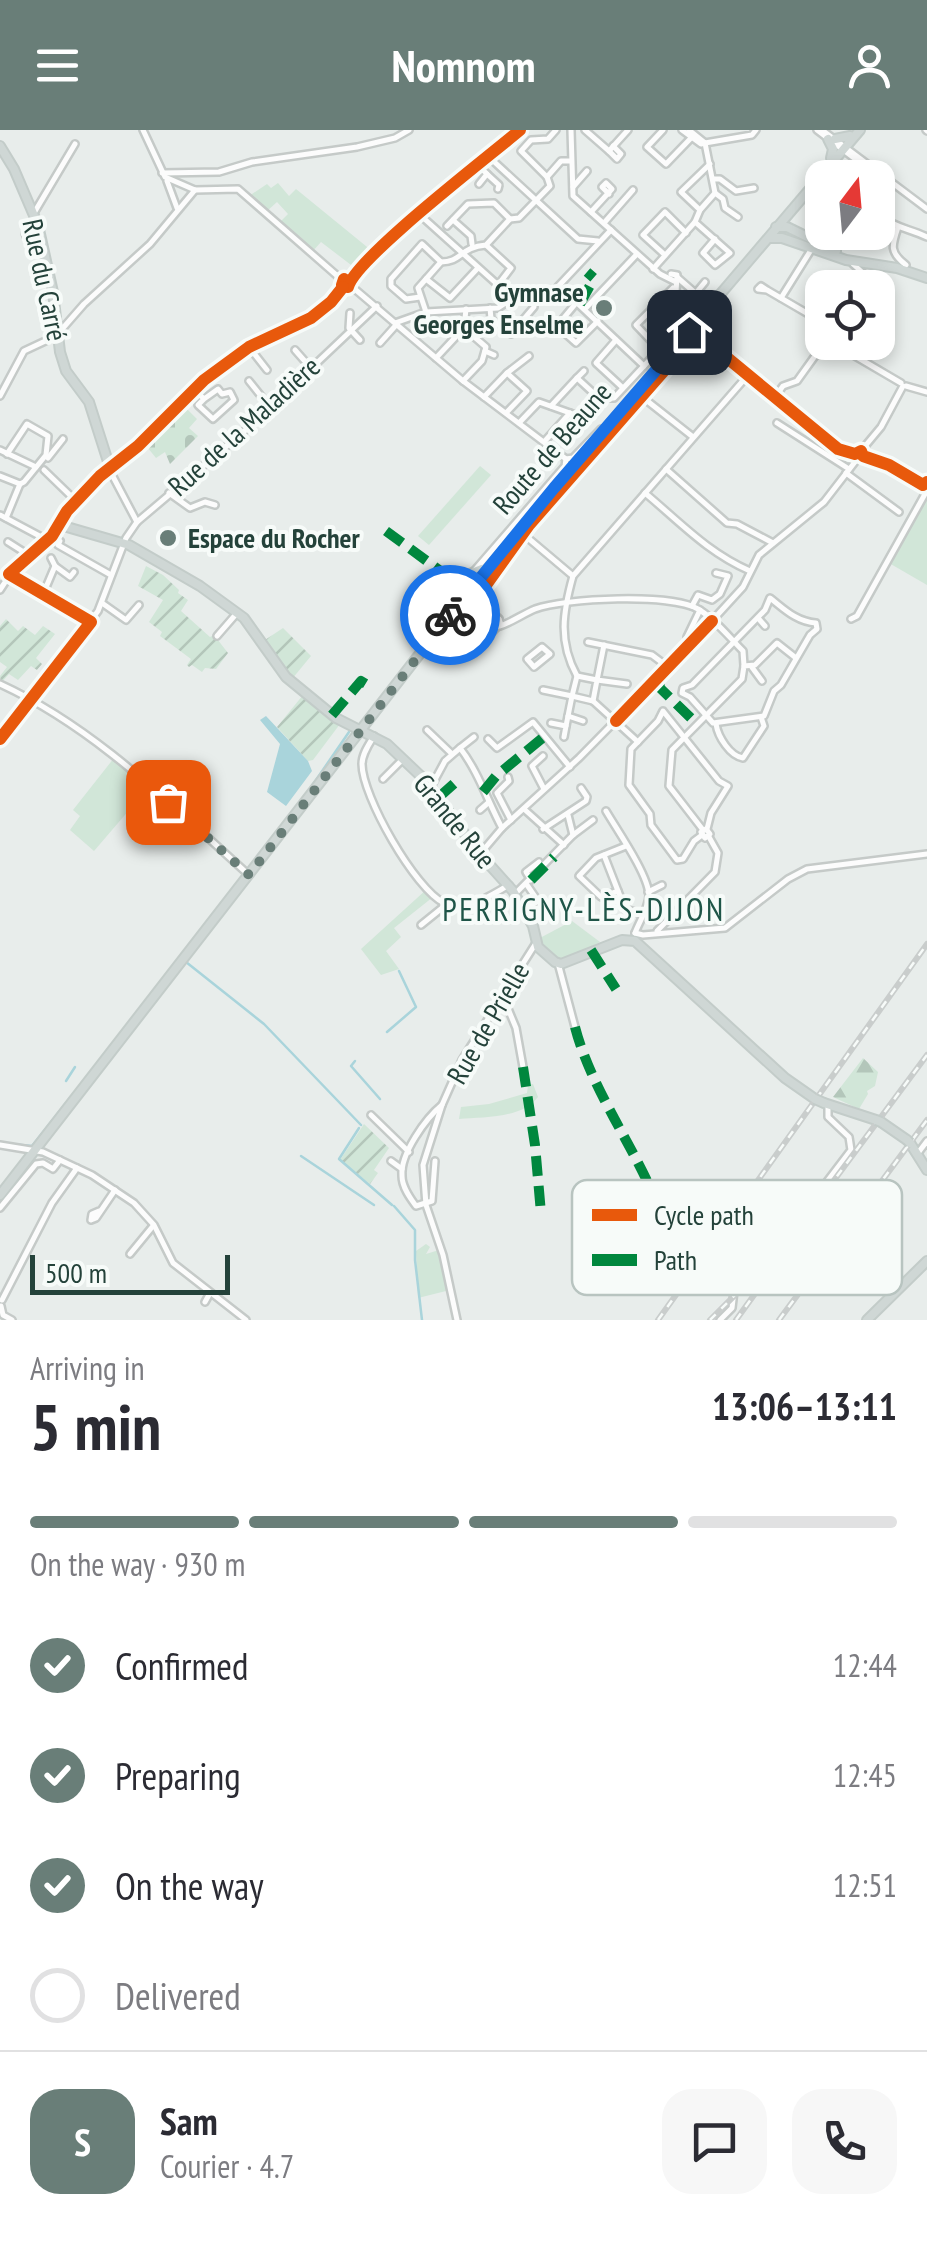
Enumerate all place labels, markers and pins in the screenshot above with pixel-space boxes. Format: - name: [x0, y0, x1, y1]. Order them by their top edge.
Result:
- place label: Gymnase Georges Enselme: [414, 273, 584, 342]
- pin: [647, 290, 732, 375]
- marker: Gymnase Georges Enselme: [593, 297, 615, 319]
- place label: Espace du Rocher: [188, 519, 361, 556]
- marker: Espace du Rocher: [157, 527, 179, 549]
- pin: [126, 760, 211, 845]

